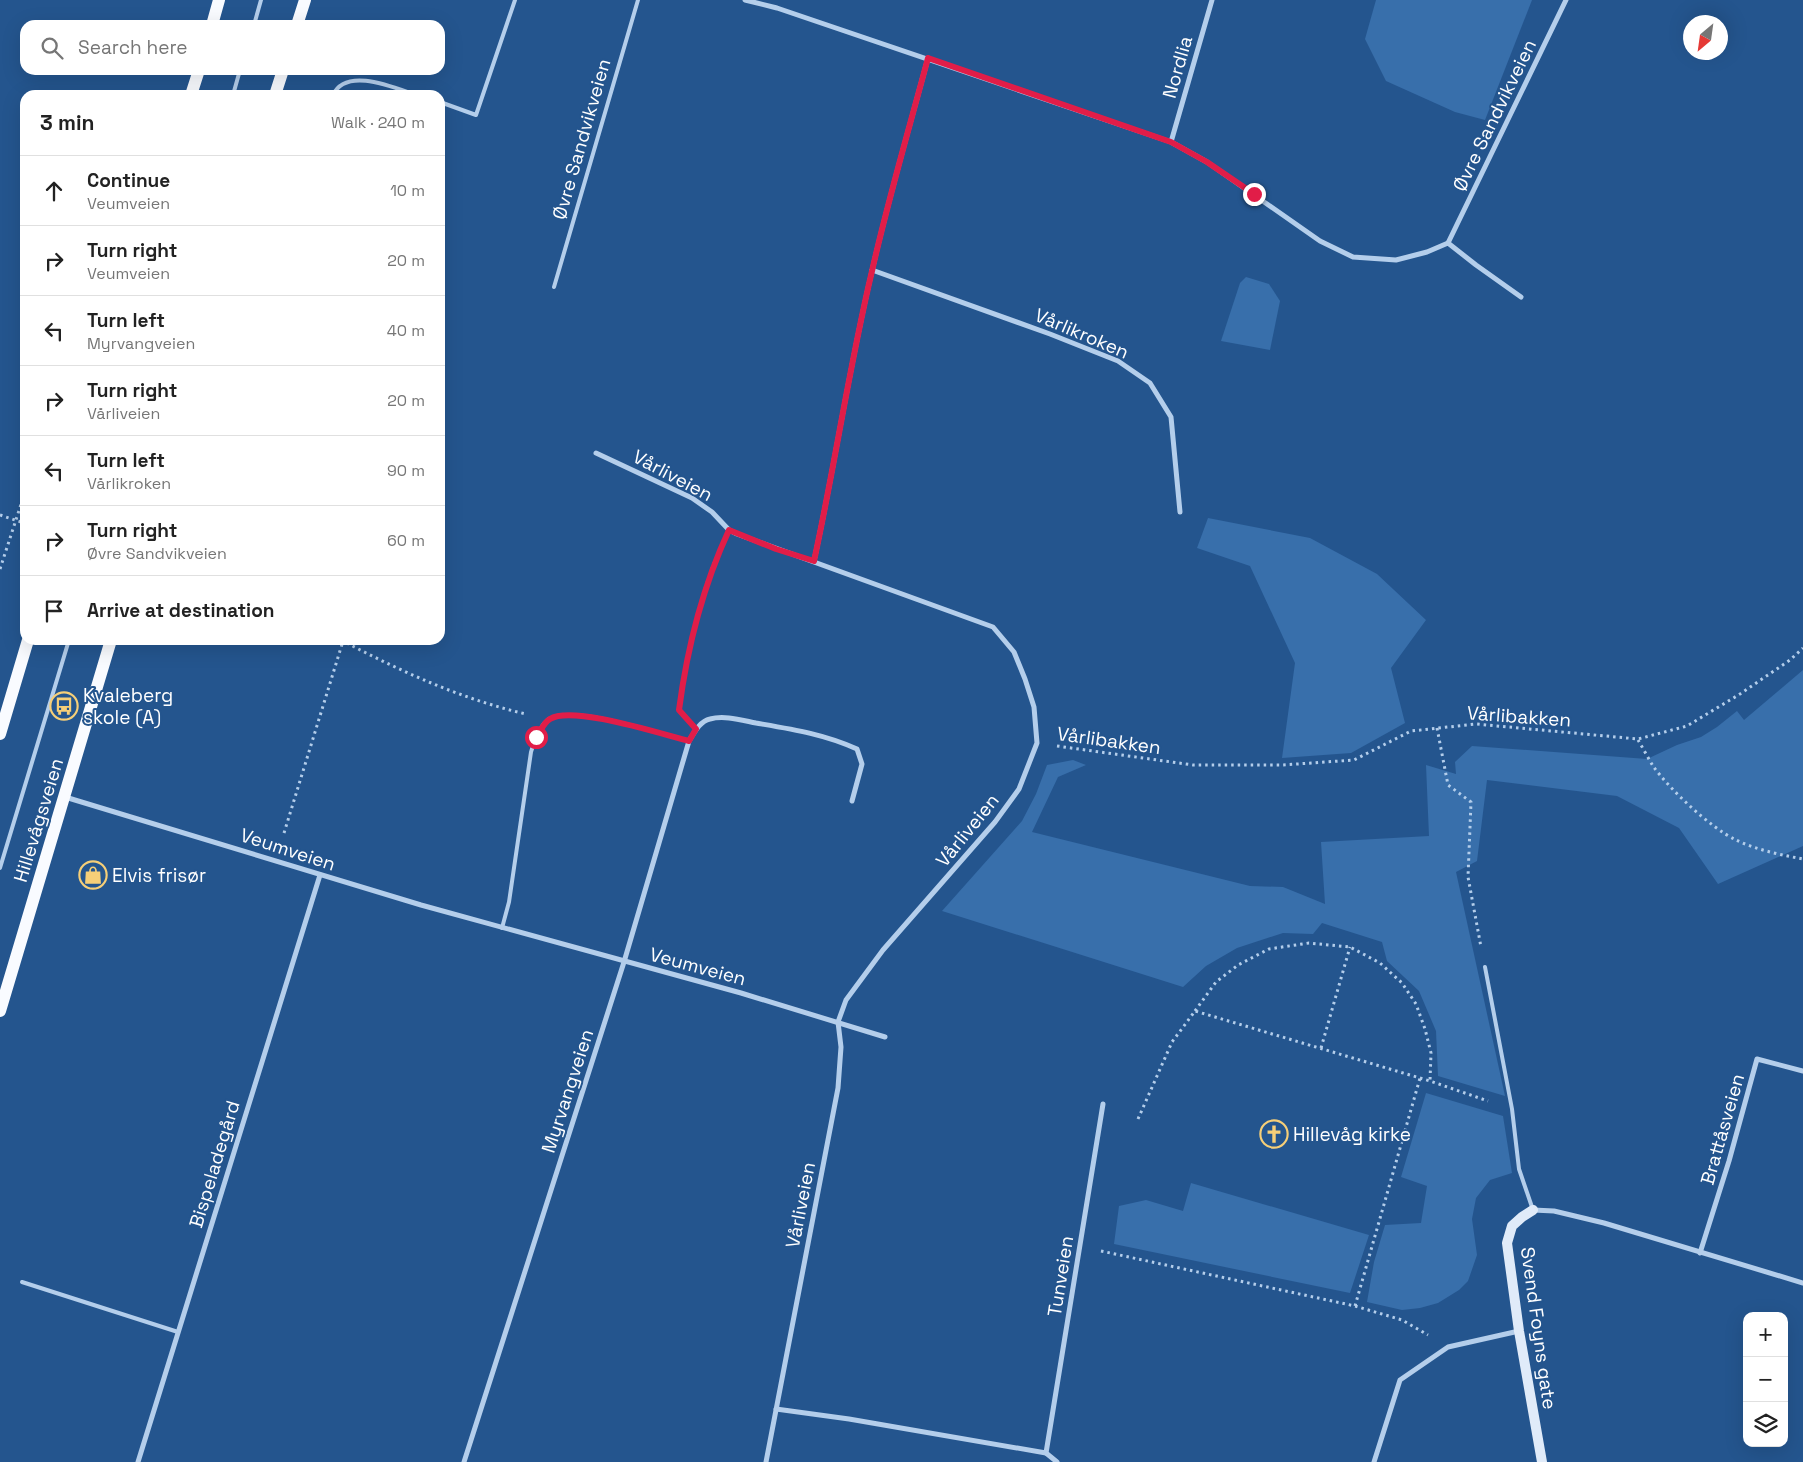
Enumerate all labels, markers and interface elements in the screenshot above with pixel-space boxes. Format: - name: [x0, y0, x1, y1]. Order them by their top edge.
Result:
- north arrow: [1683, 15, 1728, 60]
- search box: [20, 20, 445, 75]
- street label: Nordlia: [1157, 33, 1198, 101]
- icon: search: [38, 34, 66, 62]
- text: Search here: [78, 35, 188, 60]
- street label: Øvre Sandvikveien: [1447, 35, 1542, 195]
- street label: Øvre Sandvikveien: [547, 56, 616, 222]
- text: 3 min: [40, 109, 95, 136]
- text: Walk · 240 m: [331, 112, 425, 133]
- text: Continue: [87, 168, 170, 193]
- icon: ahead: [40, 177, 68, 205]
- text: 10 m: [390, 180, 425, 201]
- route end: [1243, 183, 1266, 206]
- text: Veumveien: [87, 193, 170, 214]
- text: Turn right: [87, 238, 177, 263]
- icon: right: [40, 247, 68, 275]
- text: 20 m: [387, 250, 425, 271]
- text: Veumveien: [87, 263, 170, 284]
- street label: Vårlikroken: [1031, 302, 1133, 364]
- text: Turn left: [87, 308, 165, 333]
- icon: left: [40, 317, 68, 345]
- text: 40 m: [387, 320, 425, 341]
- text: Myrvangveien: [87, 333, 195, 354]
- text: Turn right: [87, 378, 177, 403]
- icon: right: [40, 387, 68, 415]
- text: 20 m: [387, 390, 425, 411]
- text: Vårliveien: [87, 403, 160, 424]
- street label: Vårliveien: [628, 444, 717, 507]
- text: Turn left: [87, 448, 165, 473]
- icon: left: [40, 457, 68, 485]
- text: 90 m: [387, 460, 425, 481]
- text: Vårlikroken: [87, 473, 171, 494]
- text: Turn right: [87, 518, 177, 543]
- icon: right: [40, 527, 68, 555]
- text: 60 m: [387, 530, 425, 551]
- text: Øvre Sandvikveien: [87, 543, 227, 564]
- icon: arrive: [40, 597, 68, 625]
- text: Arrive at destination: [87, 598, 275, 623]
- place label: Kvaleberg skole (A): [83, 683, 173, 730]
- bus stop icon: Kvaleberg skole (A): [49, 691, 79, 721]
- street label: Vårlibakken: [1466, 700, 1572, 733]
- street label: Vårlibakken: [1055, 721, 1162, 760]
- route start: [525, 726, 548, 749]
- street label: Hillevågsveien: [8, 755, 69, 885]
- street label: Vårliveien: [930, 789, 1005, 872]
- street label: Veumveien: [237, 822, 339, 877]
- shop icon: Elvis frisør: [78, 860, 108, 890]
- place label: Elvis frisør: [112, 863, 206, 888]
- street label: Veumveien: [647, 942, 749, 991]
- street label: Myrvangveien: [536, 1026, 599, 1156]
- street label: Brattåsveien: [1695, 1071, 1750, 1188]
- street label: Bispeladegård: [183, 1098, 246, 1231]
- church icon: Hillevåg kirke: [1259, 1119, 1289, 1149]
- place label: Hillevåg kirke: [1293, 1122, 1411, 1147]
- street label: Vårliveien: [780, 1160, 821, 1250]
- street label: Tunveien: [1042, 1234, 1079, 1318]
- street label: Svend Foyns gate: [1515, 1245, 1562, 1411]
- map controls: [1743, 1312, 1788, 1447]
- button: +: [1743, 1312, 1788, 1357]
- button: −: [1743, 1357, 1788, 1402]
- button: layers: [1743, 1402, 1788, 1447]

